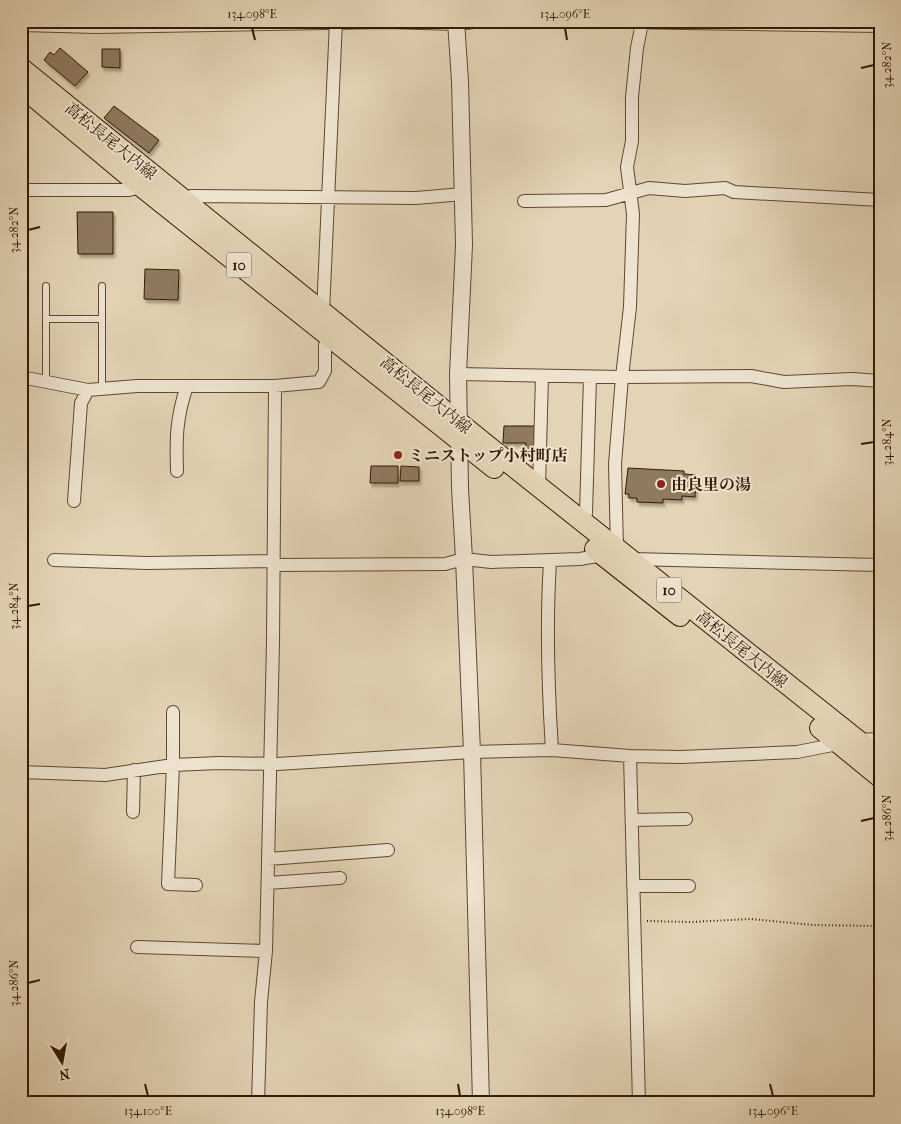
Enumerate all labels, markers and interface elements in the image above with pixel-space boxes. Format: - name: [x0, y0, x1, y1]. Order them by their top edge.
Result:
- text: 134.098°E: [227, 7, 277, 21]
- text: 134.096°E: [540, 7, 590, 21]
- text: 34.282°N: [880, 42, 894, 88]
- street label: 高松長尾大内線: [61, 98, 161, 184]
- text: 34.282°N: [7, 207, 21, 253]
- road number: 10: [226, 252, 252, 278]
- street label: 高松長尾大内線: [376, 352, 476, 438]
- text: 34.284°N: [880, 418, 894, 466]
- place label: ミニストップ小村町店: [408, 446, 568, 465]
- marker: ミニストップ小村町店: [392, 449, 404, 461]
- place label: 由良里の湯: [671, 475, 751, 494]
- marker: 由良里の湯: [655, 478, 667, 490]
- road number: 10: [656, 578, 682, 602]
- text: 34.284°N: [7, 582, 21, 630]
- street label: 高松長尾大内線: [692, 606, 792, 692]
- text: 34.286°N: [880, 795, 894, 841]
- text: 34.286°N: [7, 960, 21, 1006]
- north arrow: [38, 1036, 88, 1086]
- text: N: [57, 1065, 71, 1084]
- text: 134.100°E: [124, 1104, 172, 1118]
- text: 134.098°E: [435, 1104, 485, 1118]
- text: 134.096°E: [748, 1104, 798, 1118]

